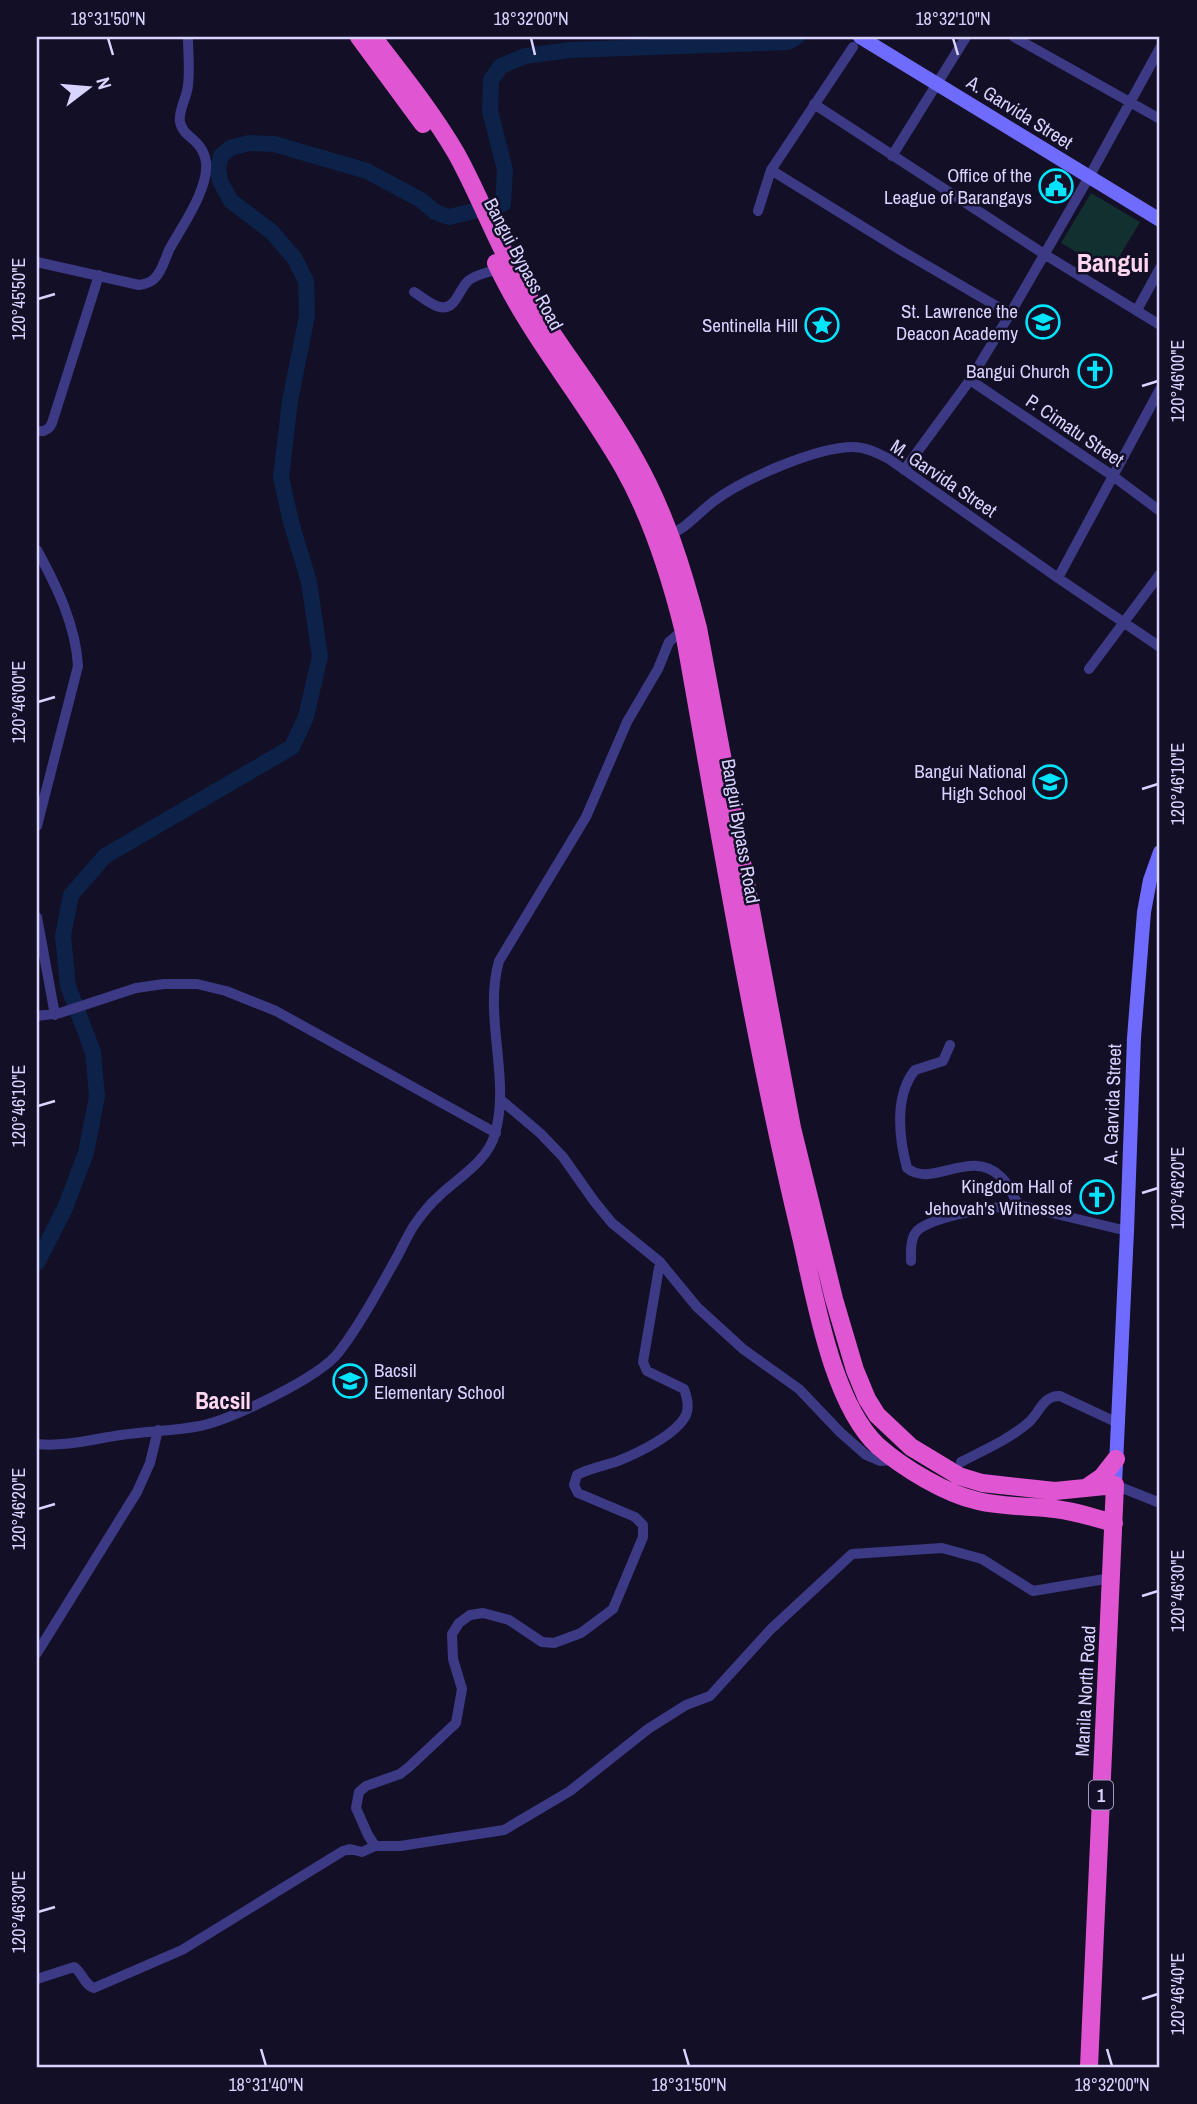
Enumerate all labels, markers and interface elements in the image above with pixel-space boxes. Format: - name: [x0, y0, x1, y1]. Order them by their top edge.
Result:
- text: 18°31'50"N: [70, 6, 146, 31]
- text: 18°32'00"N: [493, 6, 569, 31]
- text: 18°32'10"N: [915, 6, 991, 31]
- north arrow: [52, 52, 122, 122]
- street label: A. Garvida Street: [961, 69, 1078, 155]
- text: N: [90, 74, 118, 92]
- place label: Office of the League of Barangays: [884, 162, 1032, 210]
- public building icon: Office of the League of Barangays: [1037, 167, 1075, 205]
- street label: Bangui Bypass Road: [478, 193, 570, 335]
- district label: Bangui: [1077, 245, 1149, 280]
- text: 120°45'50"E: [6, 258, 31, 340]
- place label: St. Lawrence the Deacon Academy: [896, 298, 1018, 346]
- school or university icon: St. Lawrence the Deacon Academy: [1024, 303, 1062, 341]
- place icon: Sentinella Hill: [803, 306, 841, 344]
- place label: Sentinella Hill: [702, 312, 798, 338]
- text: 120°46'00"E: [1165, 340, 1190, 422]
- church icon: Bangui Church: [1076, 352, 1114, 390]
- place label: Bangui Church: [966, 358, 1070, 384]
- street label: P. Cimatu Street: [1021, 388, 1130, 473]
- street label: M. Garvida Street: [886, 433, 1003, 524]
- text: 120°46'00"E: [6, 661, 31, 743]
- text: 120°46'10"E: [1165, 743, 1190, 825]
- street label: Bangui Bypass Road: [715, 757, 767, 905]
- place label: Bangui National High School: [914, 758, 1026, 806]
- school or university icon: Bangui National High School: [1031, 763, 1069, 801]
- street label: A. Garvida Street: [1097, 1043, 1127, 1166]
- text: 120°46'10"E: [6, 1065, 31, 1147]
- text: 120°46'20"E: [1165, 1147, 1190, 1229]
- place label: Kingdom Hall of Jehovah's Witnesses: [925, 1173, 1073, 1221]
- church icon: Kingdom Hall of Jehovah's Witnesses: [1078, 1178, 1116, 1216]
- place label: Bacsil Elementary School: [374, 1357, 505, 1405]
- school or university icon: Bacsil Elementary School: [331, 1362, 369, 1400]
- district label: Bacsil: [195, 1385, 251, 1416]
- text: 120°46'20"E: [6, 1468, 31, 1550]
- text: 120°46'30"E: [1165, 1550, 1190, 1632]
- street label: Manila North Road: [1069, 1625, 1101, 1757]
- road number: 1: [1089, 1780, 1113, 1810]
- text: 120°46'30"E: [6, 1871, 31, 1953]
- text: 120°46'40"E: [1165, 1953, 1190, 2035]
- text: 18°31'40"N: [228, 2072, 304, 2097]
- text: 18°31'50"N: [651, 2072, 727, 2097]
- text: 18°32'00"N: [1074, 2072, 1150, 2097]

